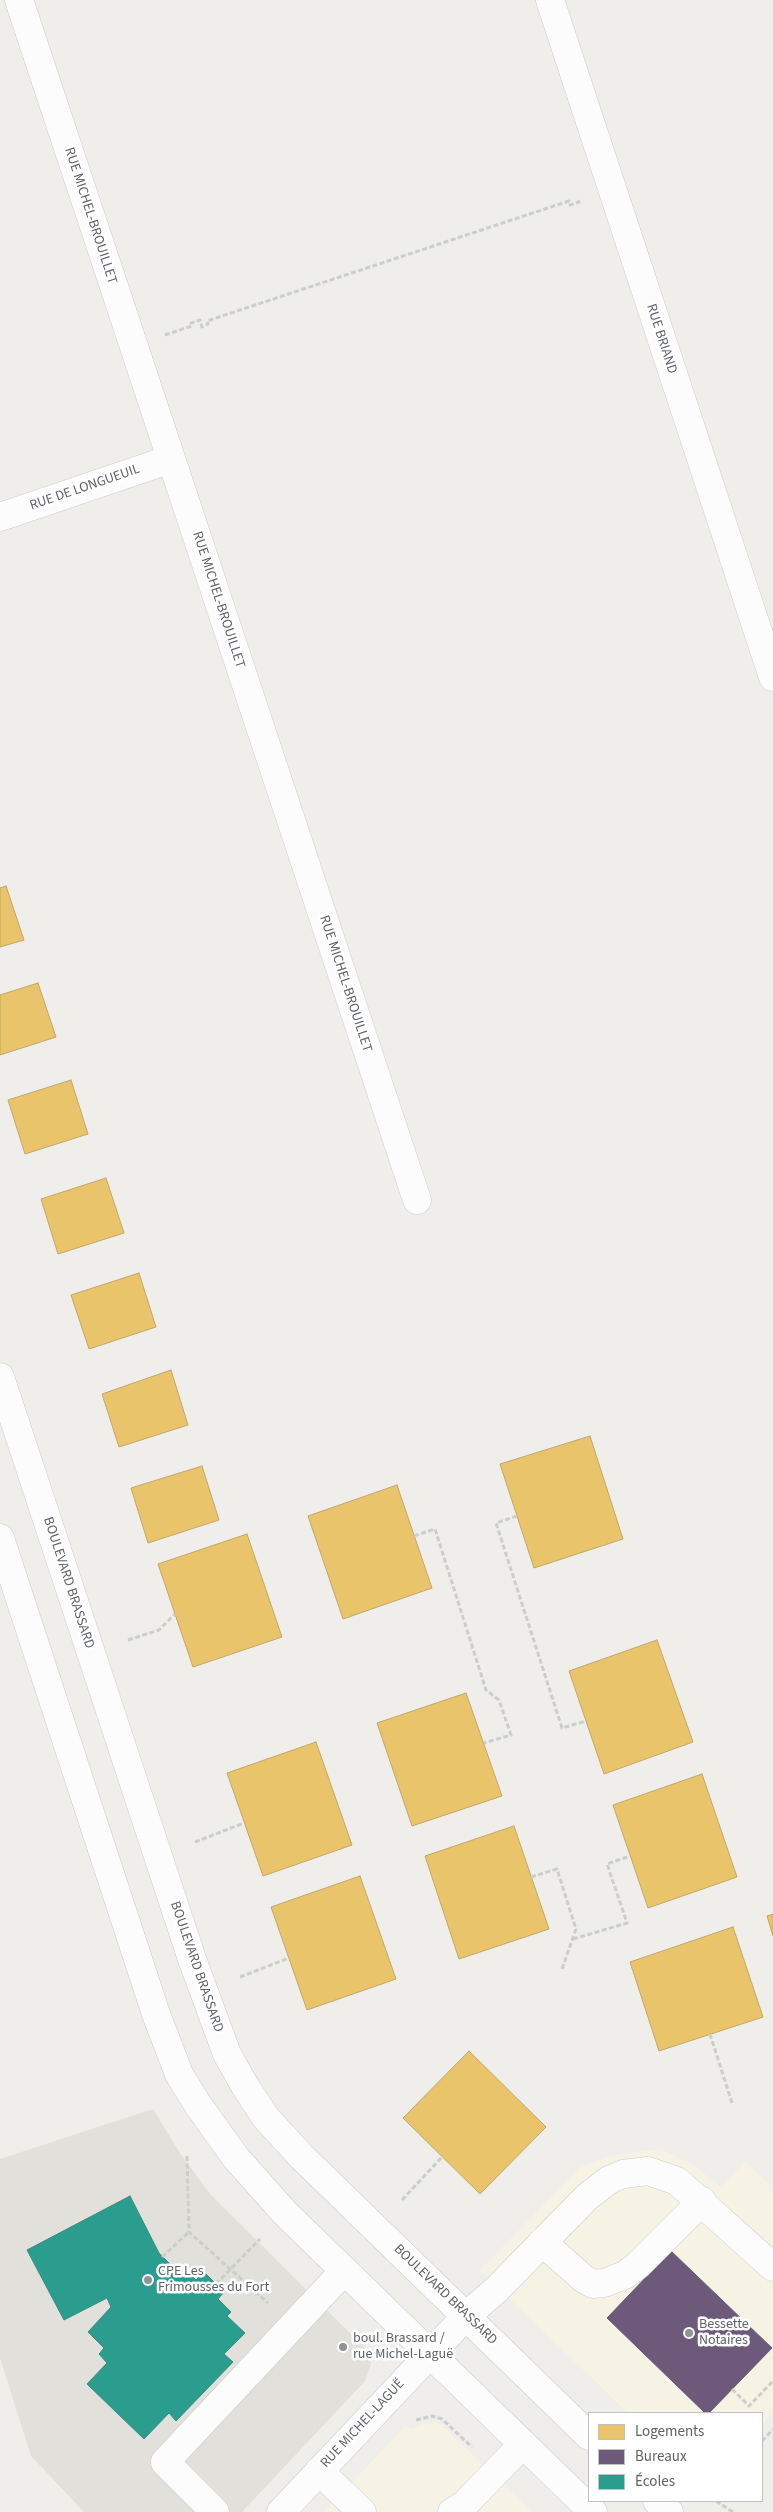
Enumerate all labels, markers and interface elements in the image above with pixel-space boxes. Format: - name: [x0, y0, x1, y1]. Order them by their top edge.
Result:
- street label: RUE MICHEL-BROUILLET: [60, 146, 120, 286]
- street label: RUE BRIAND: [642, 302, 680, 376]
- street label: RUE DE LONGUEUIL: [28, 461, 142, 515]
- street label: RUE MICHEL-BROUILLET: [188, 530, 248, 670]
- street label: RUE MICHEL-BROUILLET: [315, 914, 375, 1054]
- street label: BOULEVARD BRASSARD: [39, 1515, 97, 1651]
- street label: BOULEVARD BRASSARD: [166, 1899, 226, 2035]
- street label: BOULEVARD BRASSARD: [390, 2241, 500, 2349]
- place label: CPE Les Frimousses du Fort: [158, 2264, 269, 2296]
- marker: CPE Les Frimousses du Fort: [142, 2274, 154, 2286]
- place label: Bessette Notaires: [699, 2317, 749, 2350]
- marker: Bessette Notaires: [683, 2327, 695, 2339]
- place label: boul. Brassard / rue Michel-Laguë: [353, 2331, 453, 2364]
- marker: boul. Brassard / rue Michel-Laguë: [337, 2341, 349, 2353]
- street label: RUE MICHEL-LAGUË: [318, 2376, 408, 2472]
- legend: [588, 2412, 763, 2502]
- text: Logements: [635, 2421, 704, 2442]
- text: Bureaux: [635, 2446, 687, 2467]
- text: Écoles: [635, 2471, 675, 2492]

